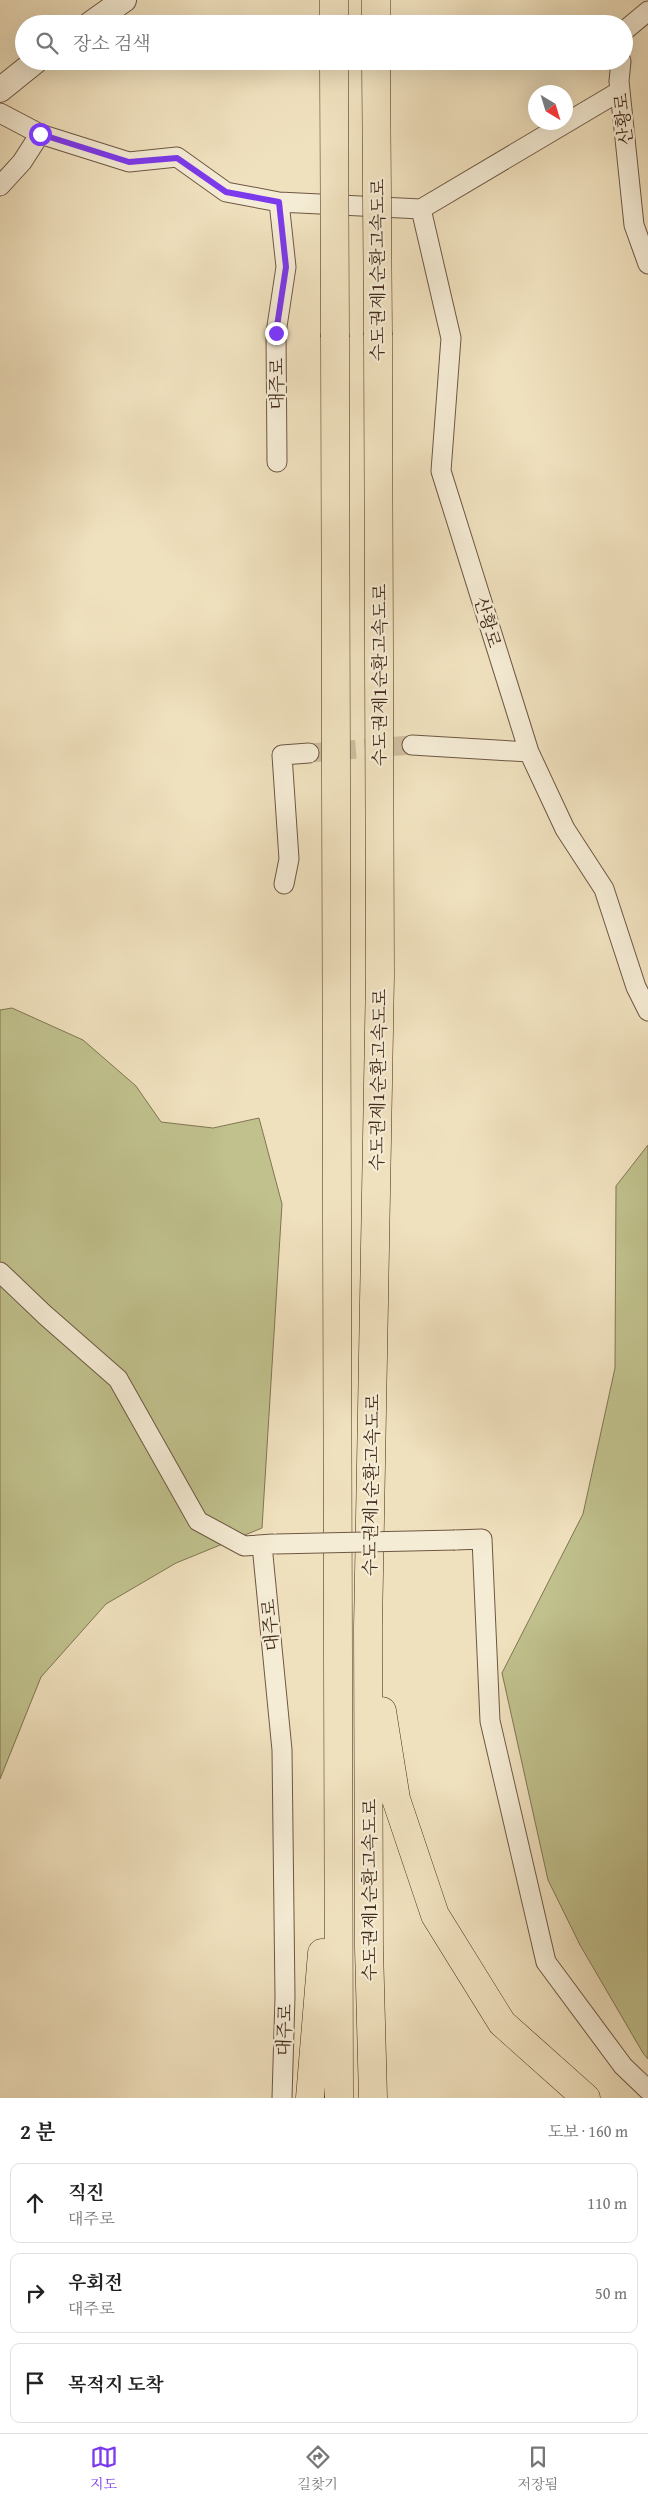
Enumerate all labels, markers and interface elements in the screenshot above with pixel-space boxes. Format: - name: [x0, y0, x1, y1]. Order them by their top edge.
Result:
- search box: [15, 15, 633, 70]
- icon: search: [33, 29, 61, 57]
- text: 장소 검색: [73, 29, 151, 57]
- north arrow: [528, 85, 573, 130]
- street label: 산황로: [607, 92, 639, 146]
- route start: [29, 123, 52, 146]
- street label: 수도권제1순환고속도로: [364, 179, 391, 361]
- route end: [265, 322, 288, 345]
- street label: 대주로: [263, 358, 290, 410]
- street label: 수도권제1순환고속도로: [366, 584, 393, 766]
- street label: 산황로: [467, 593, 509, 651]
- street label: 수도권제1순환고속도로: [363, 989, 393, 1171]
- street label: 수도권제1순환고속도로: [356, 1394, 386, 1576]
- street label: 대주로: [254, 1598, 286, 1652]
- street label: 수도권제1순환고속도로: [356, 1799, 383, 1981]
- street label: 대주로: [270, 2003, 298, 2057]
- text: 2 분: [20, 2116, 56, 2147]
- text: 도보 · 160 m: [548, 2119, 628, 2143]
- text: 직진: [68, 2178, 105, 2206]
- icon: ahead: [21, 2189, 49, 2217]
- text: 110 m: [587, 2191, 627, 2215]
- text: 대주로: [68, 2206, 114, 2230]
- text: 우회전: [68, 2268, 123, 2296]
- icon: right: [21, 2279, 49, 2307]
- text: 50 m: [595, 2281, 627, 2305]
- text: 대주로: [68, 2296, 114, 2320]
- icon: arrive: [21, 2369, 49, 2397]
- text: 목적지 도착: [68, 2370, 164, 2398]
- tab: 지도: [90, 2443, 118, 2494]
- tab: 길찾기: [297, 2443, 338, 2494]
- tab: 저장됨: [518, 2443, 558, 2494]

